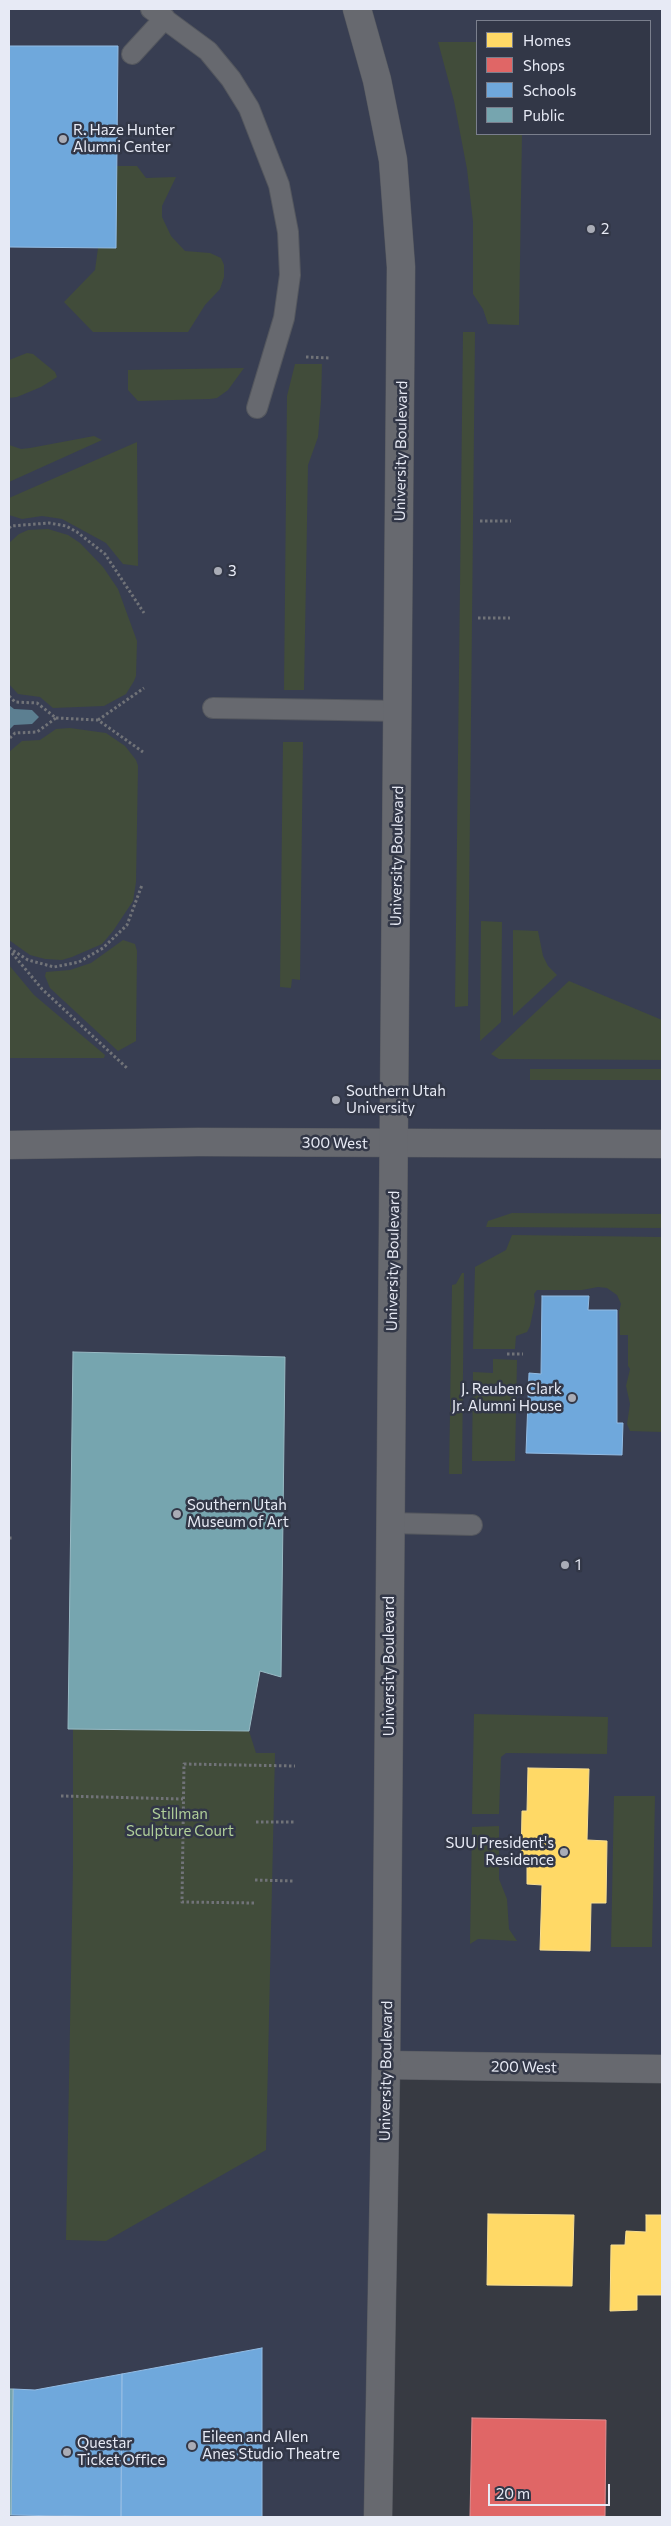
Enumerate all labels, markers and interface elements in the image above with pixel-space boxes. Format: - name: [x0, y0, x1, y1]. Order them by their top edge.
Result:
- legend: [476, 20, 651, 135]
- text: Homes: [523, 31, 571, 49]
- text: Shops: [523, 56, 565, 74]
- text: Schools: [523, 81, 576, 99]
- text: Public: [523, 106, 565, 124]
- place label: R. Haze Hunter Alumni Center: [73, 121, 175, 156]
- marker: R. Haze Hunter Alumni Center: [57, 133, 69, 145]
- place label: 2: [601, 220, 609, 238]
- marker: 2: [585, 223, 597, 235]
- street label: University Boulevard: [391, 381, 411, 521]
- place label: 3: [228, 562, 237, 580]
- marker: 3: [212, 565, 224, 577]
- street label: University Boulevard: [387, 786, 407, 926]
- place label: Southern Utah University: [346, 1082, 446, 1117]
- marker: Southern Utah University: [330, 1094, 342, 1106]
- street label: 300 West: [302, 1133, 368, 1153]
- street label: University Boulevard: [383, 1191, 403, 1331]
- place label: J. Reuben Clark Jr. Alumni House: [452, 1380, 562, 1415]
- marker: J. Reuben Clark Jr. Alumni House: [566, 1392, 578, 1404]
- place label: Southern Utah Museum of Art: [187, 1496, 289, 1531]
- marker: Southern Utah Museum of Art: [171, 1508, 183, 1520]
- place label: 1: [575, 1556, 581, 1574]
- marker: 1: [559, 1559, 571, 1571]
- street label: University Boulevard: [380, 1596, 398, 1736]
- park label: Stillman Sculpture Court: [126, 1805, 234, 1840]
- place label: SUU President's Residence: [446, 1834, 554, 1869]
- marker: SUU President's Residence: [558, 1846, 570, 1858]
- street label: University Boulevard: [376, 2001, 396, 2141]
- street label: 200 West: [491, 2057, 557, 2077]
- place label: Eileen and Allen Anes Studio Theatre: [202, 2428, 340, 2463]
- place label: Questar Ticket Office: [77, 2434, 165, 2469]
- marker: Eileen and Allen Anes Studio Theatre: [186, 2440, 198, 2452]
- marker: Questar Ticket Office: [61, 2446, 73, 2458]
- scale bar: [491, 2474, 614, 2506]
- text: 20 m: [496, 2484, 530, 2502]

